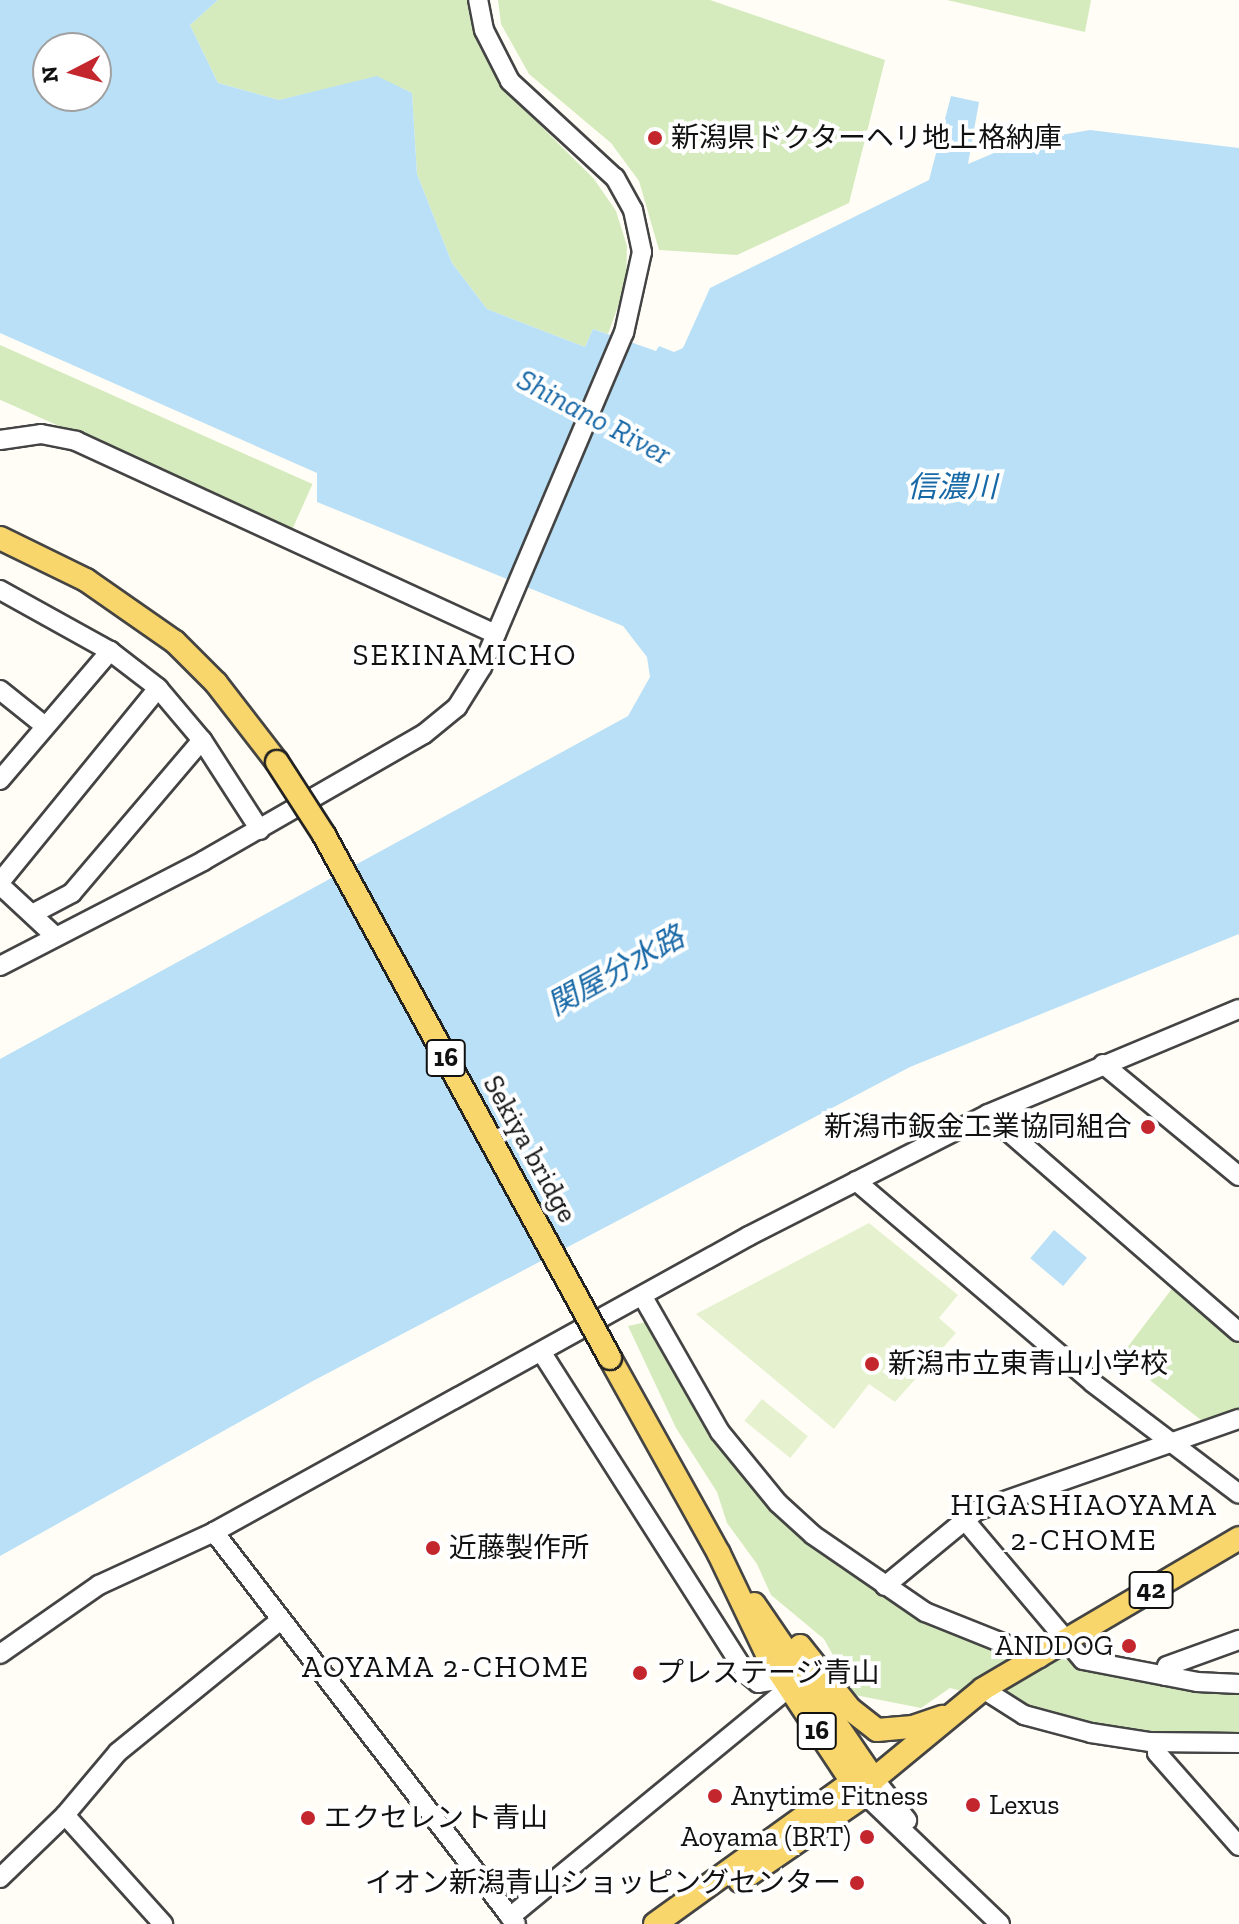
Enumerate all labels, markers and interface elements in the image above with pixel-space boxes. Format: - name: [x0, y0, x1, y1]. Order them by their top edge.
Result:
- north arrow: [32, 32, 112, 112]
- text: N: [35, 65, 64, 84]
- place label: 新潟県ドクターヘリ地上格納庫: [671, 121, 1063, 155]
- marker: 新潟県ドクターヘリ地上格納庫: [646, 129, 664, 147]
- water label: Shinano River: [511, 361, 677, 473]
- water label: 信濃川: [907, 469, 997, 505]
- district label: SEKINAMICHO: [353, 637, 577, 673]
- water label: 関屋分水路: [542, 919, 690, 1023]
- road number: 16: [424, 1036, 468, 1080]
- street label: Sekiya bridge: [476, 1070, 584, 1228]
- place label: 新潟市鈑金工業協同組合: [824, 1110, 1132, 1144]
- marker: 新潟市鈑金工業協同組合: [1139, 1118, 1157, 1136]
- place label: 新潟市立東青山小学校: [888, 1347, 1168, 1381]
- marker: 新潟市立東青山小学校: [863, 1355, 881, 1373]
- district label: HIGASHIAOYAMA 2-CHOME: [950, 1487, 1218, 1558]
- place label: 近藤製作所: [449, 1531, 589, 1565]
- marker: 近藤製作所: [424, 1539, 442, 1557]
- road number: 42: [1127, 1568, 1175, 1612]
- place label: ANDDOG: [995, 1629, 1113, 1663]
- marker: ANDDOG: [1120, 1637, 1138, 1655]
- district label: AOYAMA 2-CHOME: [302, 1649, 590, 1685]
- place label: プレステージ青山: [656, 1656, 880, 1690]
- marker: プレステージ青山: [631, 1664, 649, 1682]
- road number: 16: [795, 1709, 839, 1753]
- place label: Anytime Fitness: [731, 1779, 928, 1813]
- marker: Anytime Fitness: [706, 1787, 724, 1805]
- place label: Lexus: [989, 1788, 1060, 1822]
- marker: Lexus: [964, 1796, 982, 1814]
- place label: エクセレント青山: [324, 1801, 548, 1835]
- marker: エクセレント青山: [299, 1809, 317, 1827]
- place label: Aoyama (BRT): [681, 1820, 851, 1854]
- marker: Aoyama (BRT): [858, 1828, 876, 1846]
- place label: イオン新潟青山ショッピングセンター: [365, 1866, 841, 1900]
- marker: イオン新潟青山ショッピングセンター: [848, 1874, 866, 1892]

